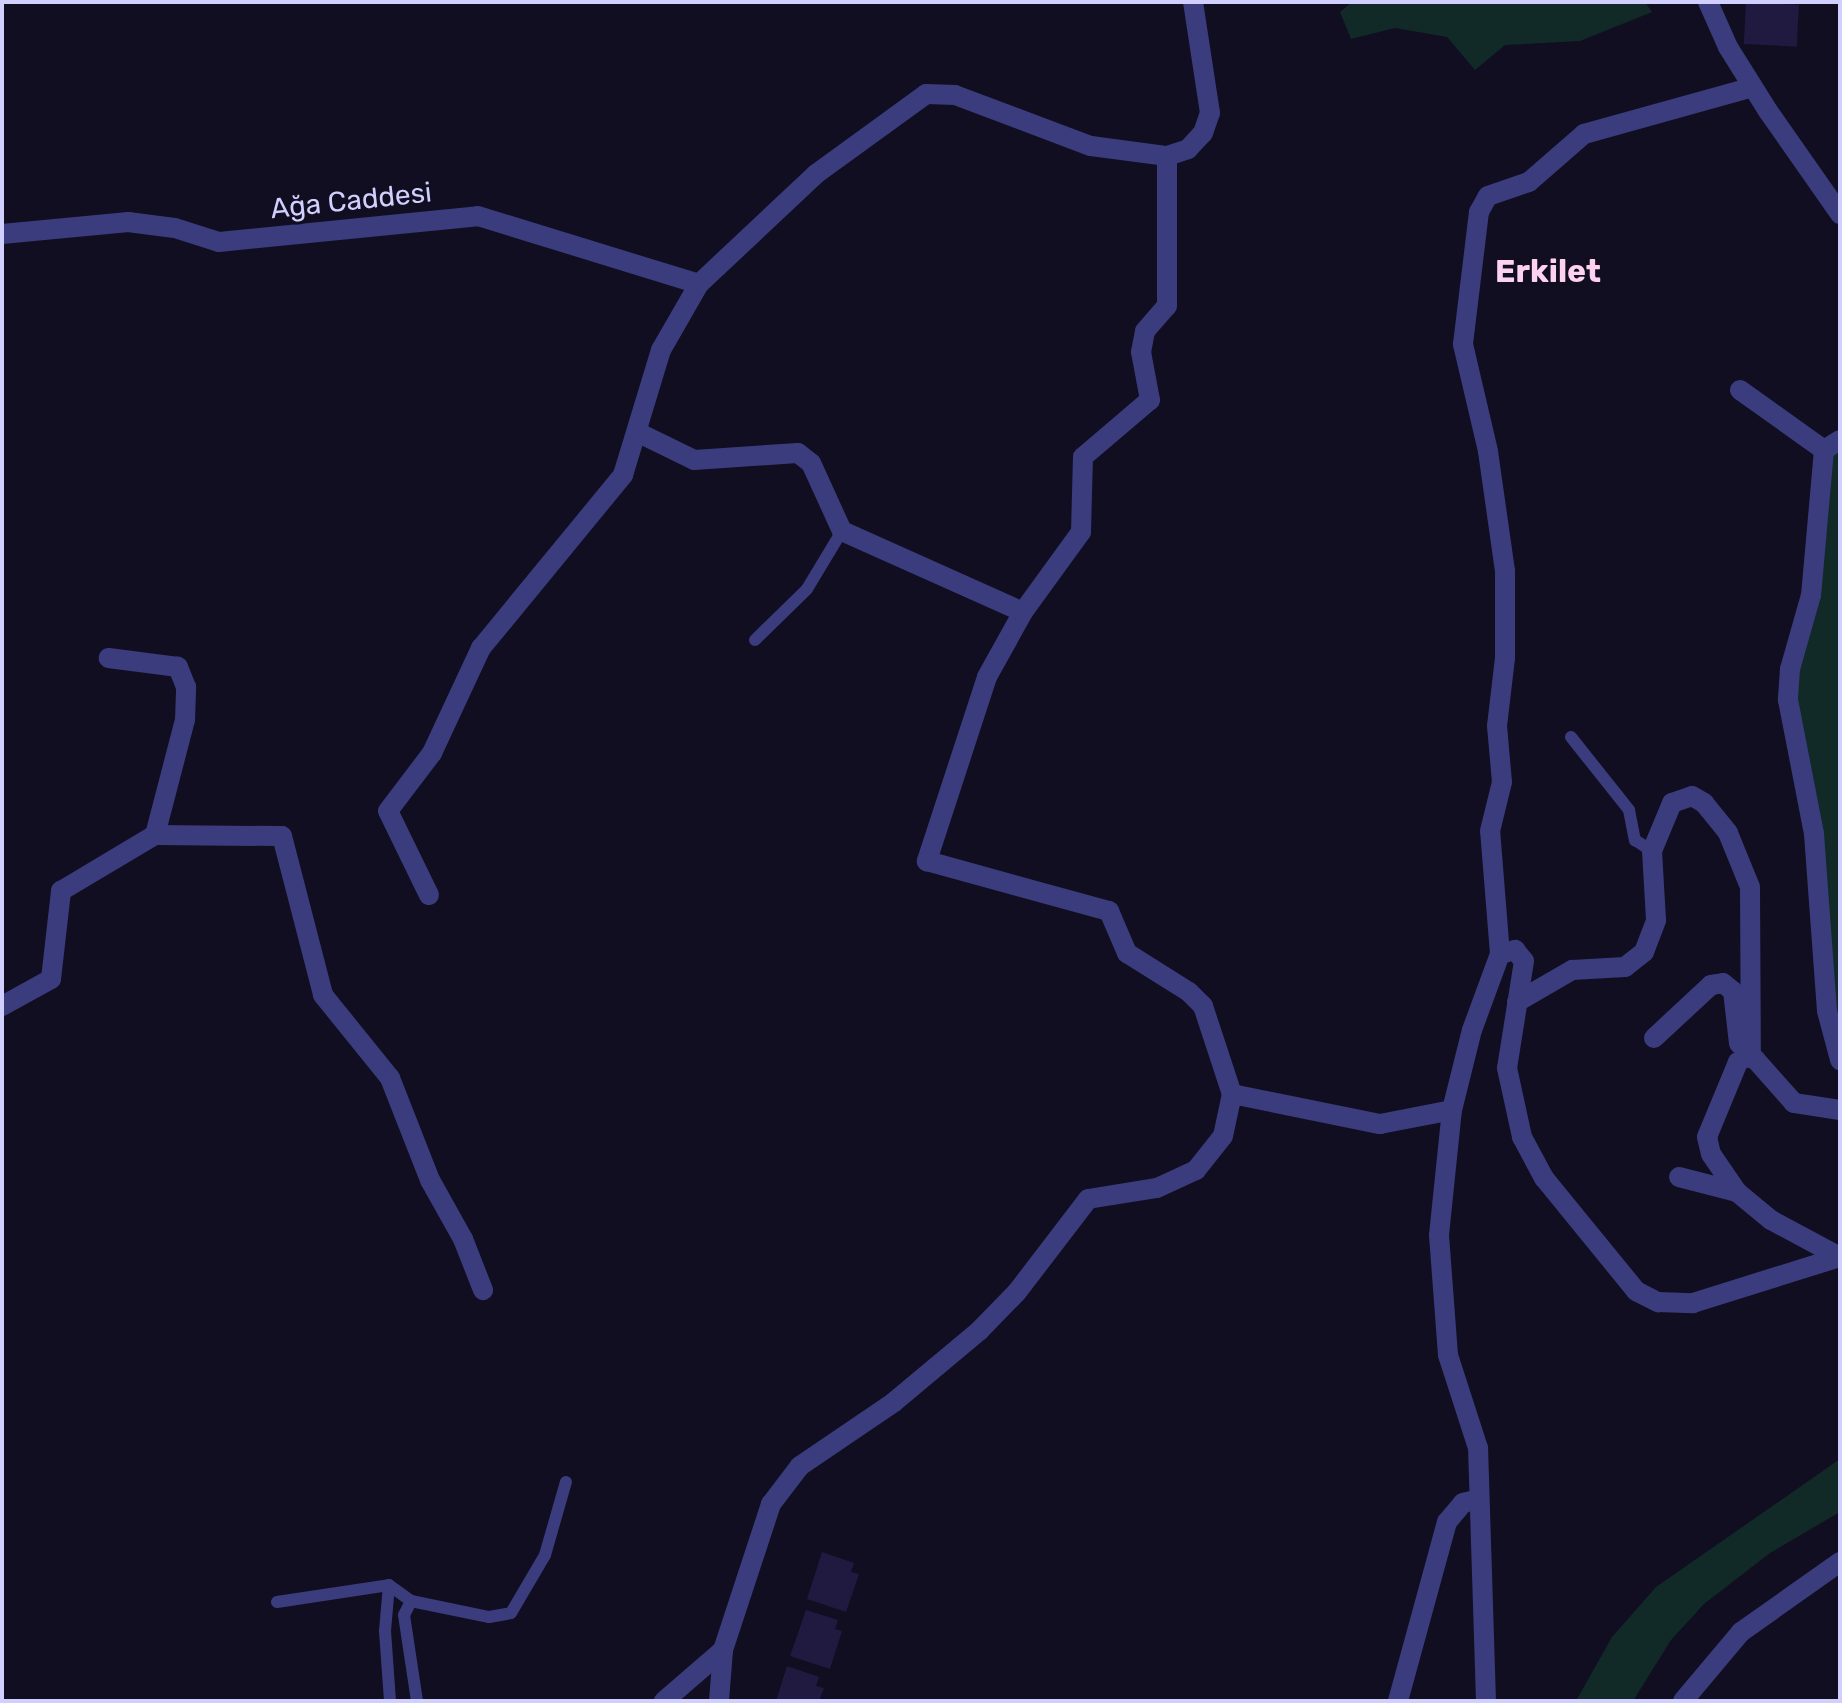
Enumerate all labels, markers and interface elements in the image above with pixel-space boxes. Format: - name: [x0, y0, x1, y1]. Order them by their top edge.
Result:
- street label: Ağa Caddesi: [269, 176, 433, 226]
- district label: Erkilet: [1495, 252, 1601, 290]

